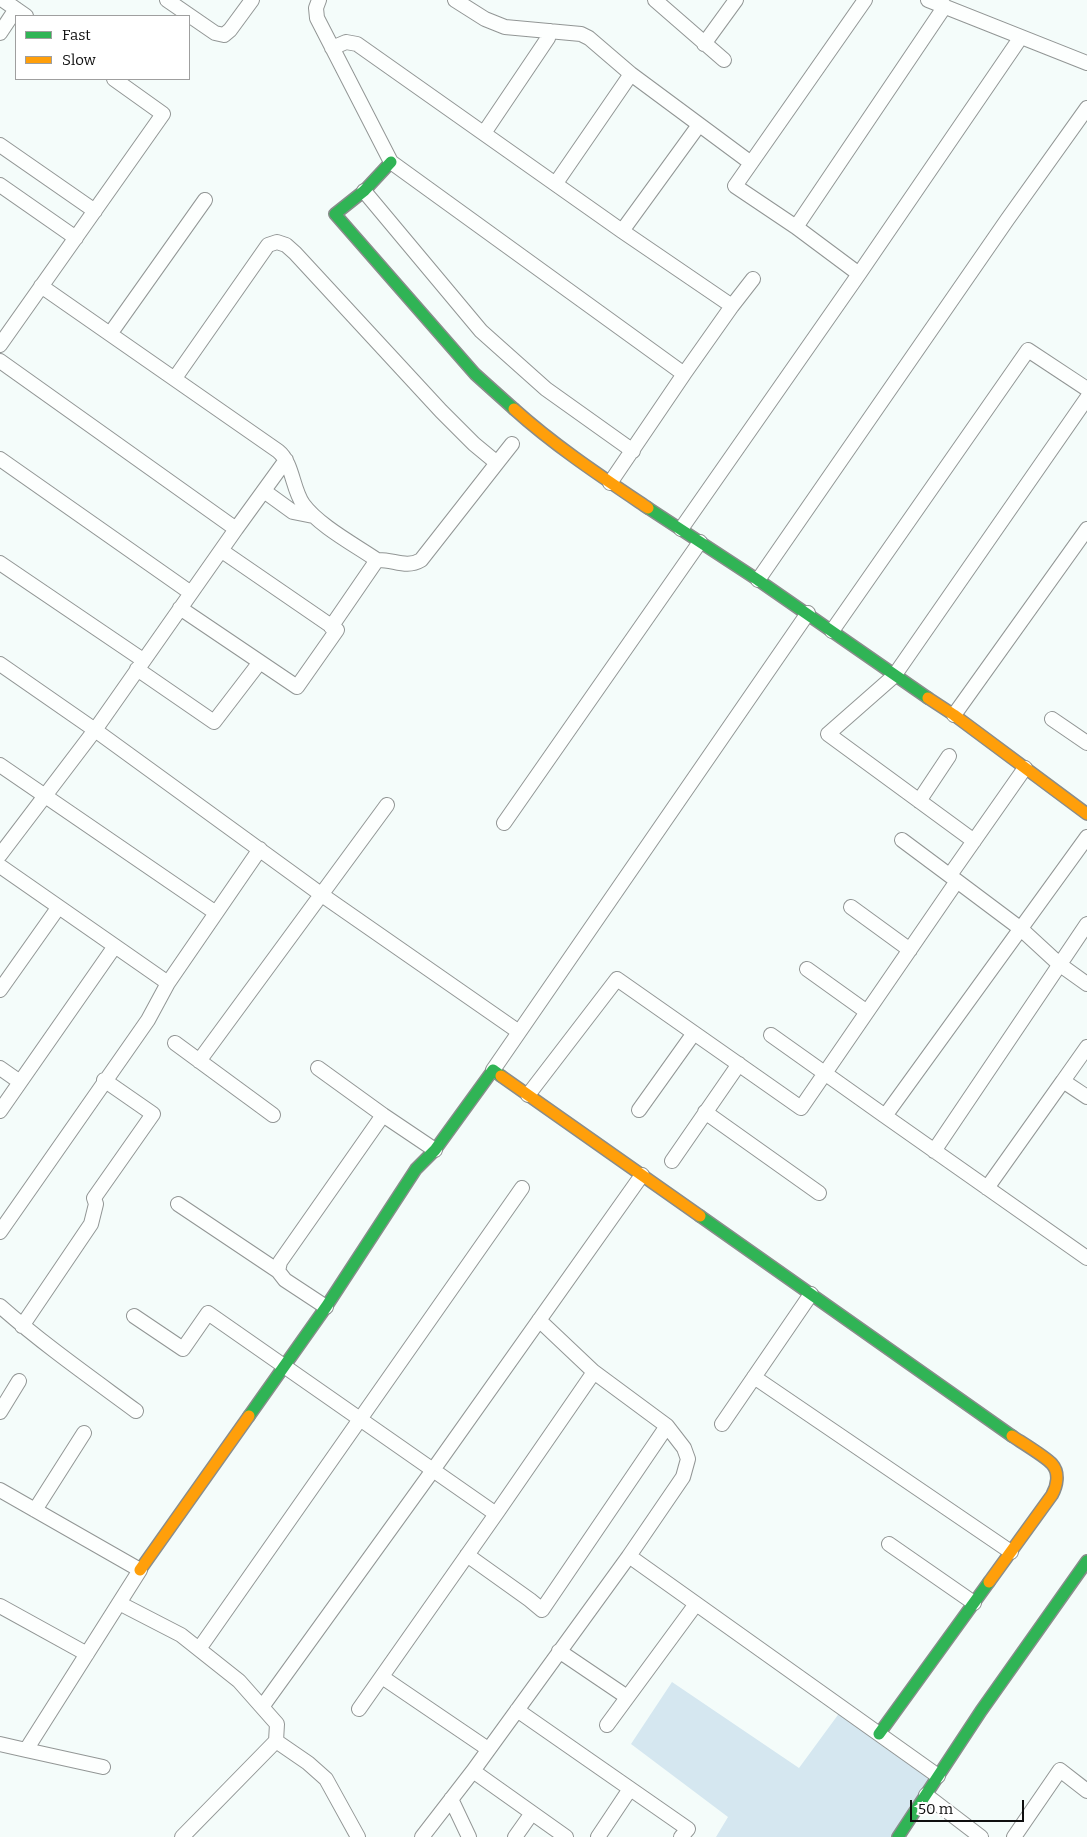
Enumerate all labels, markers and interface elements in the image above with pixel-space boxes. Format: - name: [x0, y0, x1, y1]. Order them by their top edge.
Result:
- legend: [15, 15, 190, 80]
- text: Fast: [62, 26, 91, 44]
- text: Slow: [62, 51, 96, 69]
- scale bar: [912, 1790, 1026, 1822]
- text: 50 m: [918, 1800, 953, 1818]

